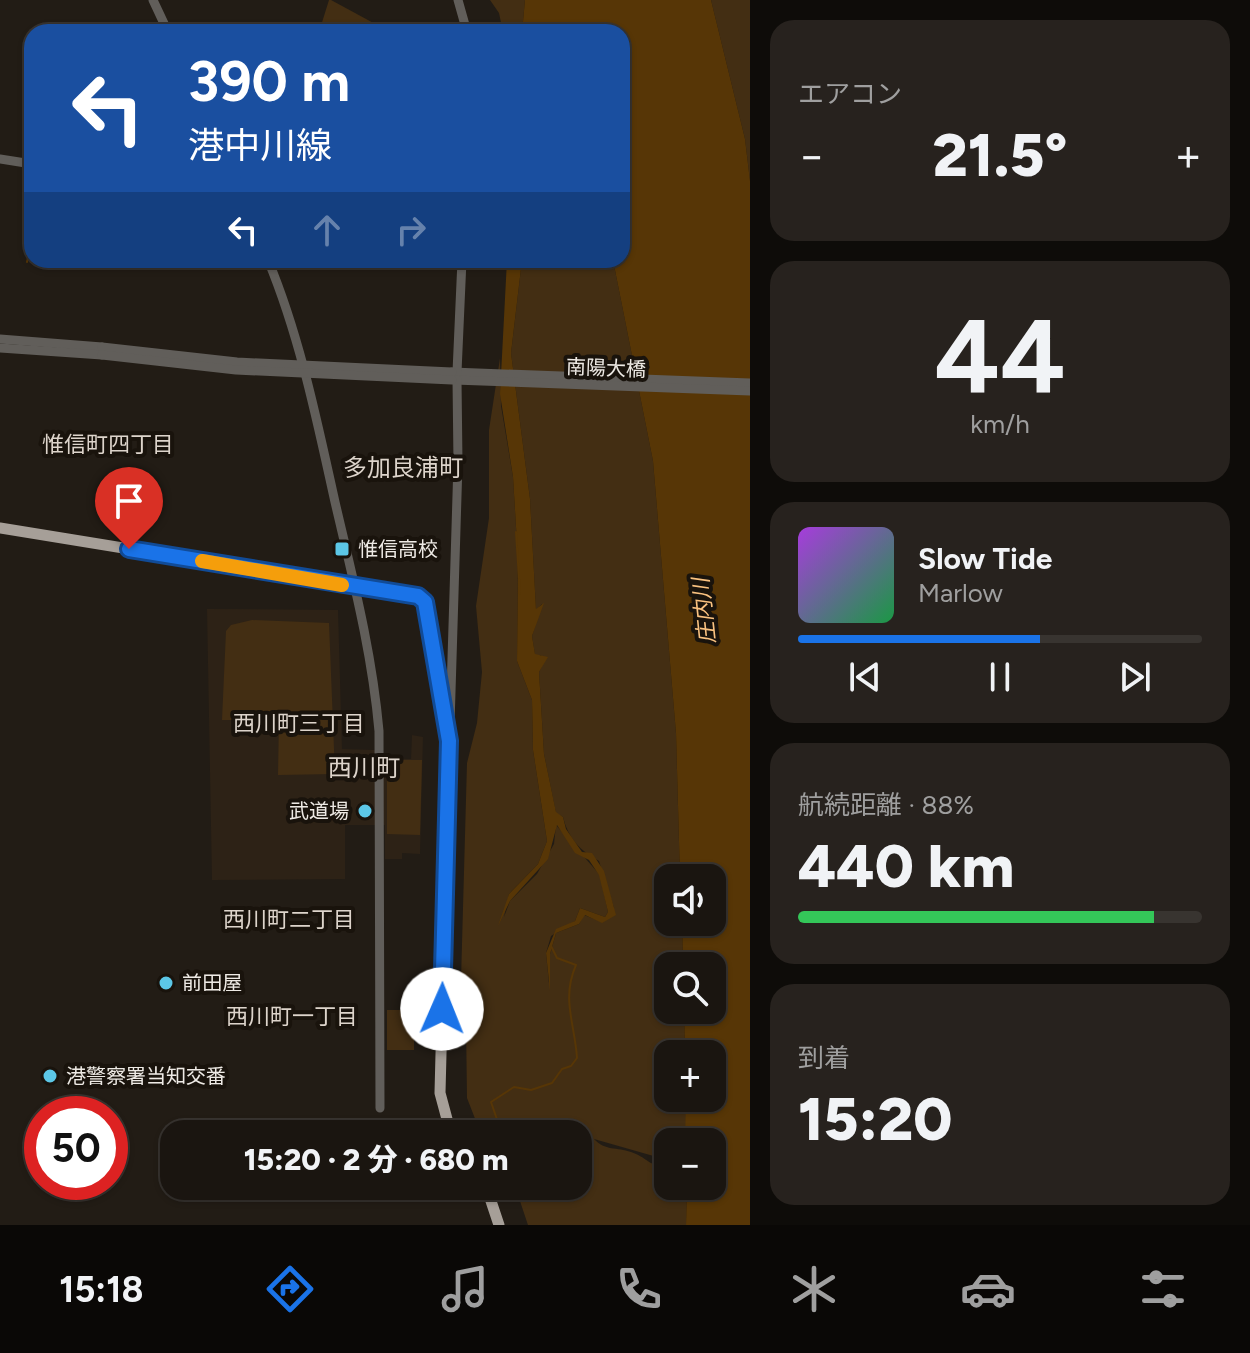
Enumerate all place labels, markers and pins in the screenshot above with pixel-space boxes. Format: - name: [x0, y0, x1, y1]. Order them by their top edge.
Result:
- pin: [95, 467, 163, 549]
- place label: 惟信高校: [358, 537, 438, 561]
- marker: 惟信高校: [333, 540, 351, 558]
- place label: 武道場: [289, 799, 349, 823]
- marker: 武道場: [356, 802, 374, 820]
- place label: 前田屋: [182, 971, 242, 995]
- marker: 前田屋: [157, 974, 175, 992]
- place label: 港警察署当知交番: [66, 1064, 226, 1088]
- marker: 港警察署当知交番: [41, 1067, 59, 1085]

